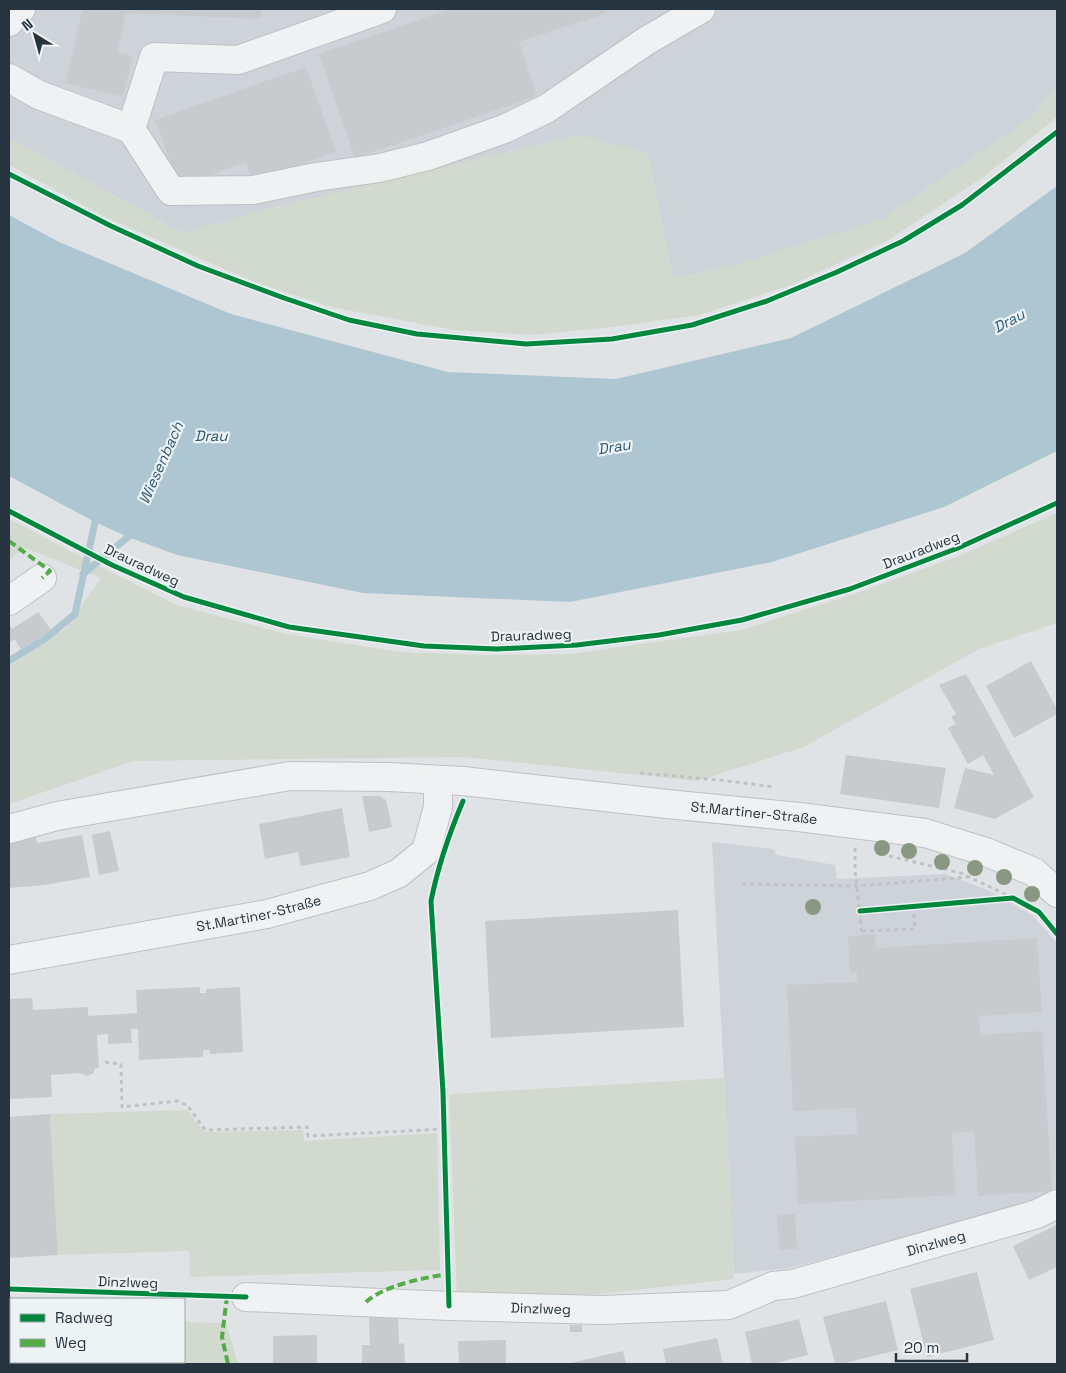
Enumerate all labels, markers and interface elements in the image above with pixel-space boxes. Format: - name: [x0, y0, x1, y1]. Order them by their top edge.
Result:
- north arrow: [10, 10, 60, 60]
- text: N: [18, 15, 36, 35]
- water label: Drau: [990, 304, 1028, 337]
- water label: Wiesenbach: [134, 418, 187, 507]
- water label: Drau: [195, 426, 228, 445]
- water label: Drau: [596, 434, 632, 458]
- street label: Drauradweg: [880, 527, 962, 573]
- street label: Drauradweg: [101, 540, 183, 590]
- street label: Drauradweg: [490, 625, 572, 645]
- street label: St.Martiner-Straße: [690, 797, 819, 828]
- street label: St.Martiner-Straße: [195, 891, 323, 935]
- street label: Dinzlweg: [904, 1226, 967, 1260]
- street label: Dinzlweg: [98, 1272, 158, 1292]
- legend: [10, 1298, 185, 1363]
- street label: Dinzlweg: [510, 1299, 571, 1318]
- text: Radweg: [55, 1308, 113, 1327]
- scale bar: [896, 1330, 967, 1362]
- text: Weg: [55, 1333, 86, 1352]
- text: 20 m: [904, 1338, 939, 1357]

